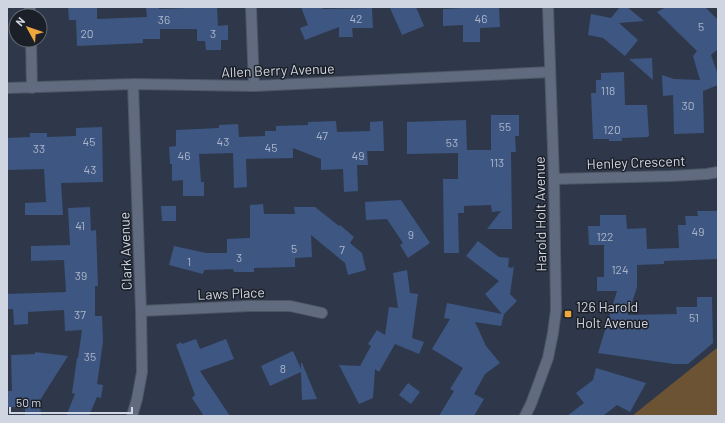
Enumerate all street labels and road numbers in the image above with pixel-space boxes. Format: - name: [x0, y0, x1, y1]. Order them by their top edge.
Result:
- street label: Allen Berry Avenue: [221, 60, 335, 80]
- street label: Henley Crescent: [586, 152, 686, 172]
- street label: Harold Holt Avenue: [530, 156, 550, 272]
- street label: Clark Avenue: [115, 212, 135, 290]
- street label: Laws Place: [197, 283, 265, 303]

